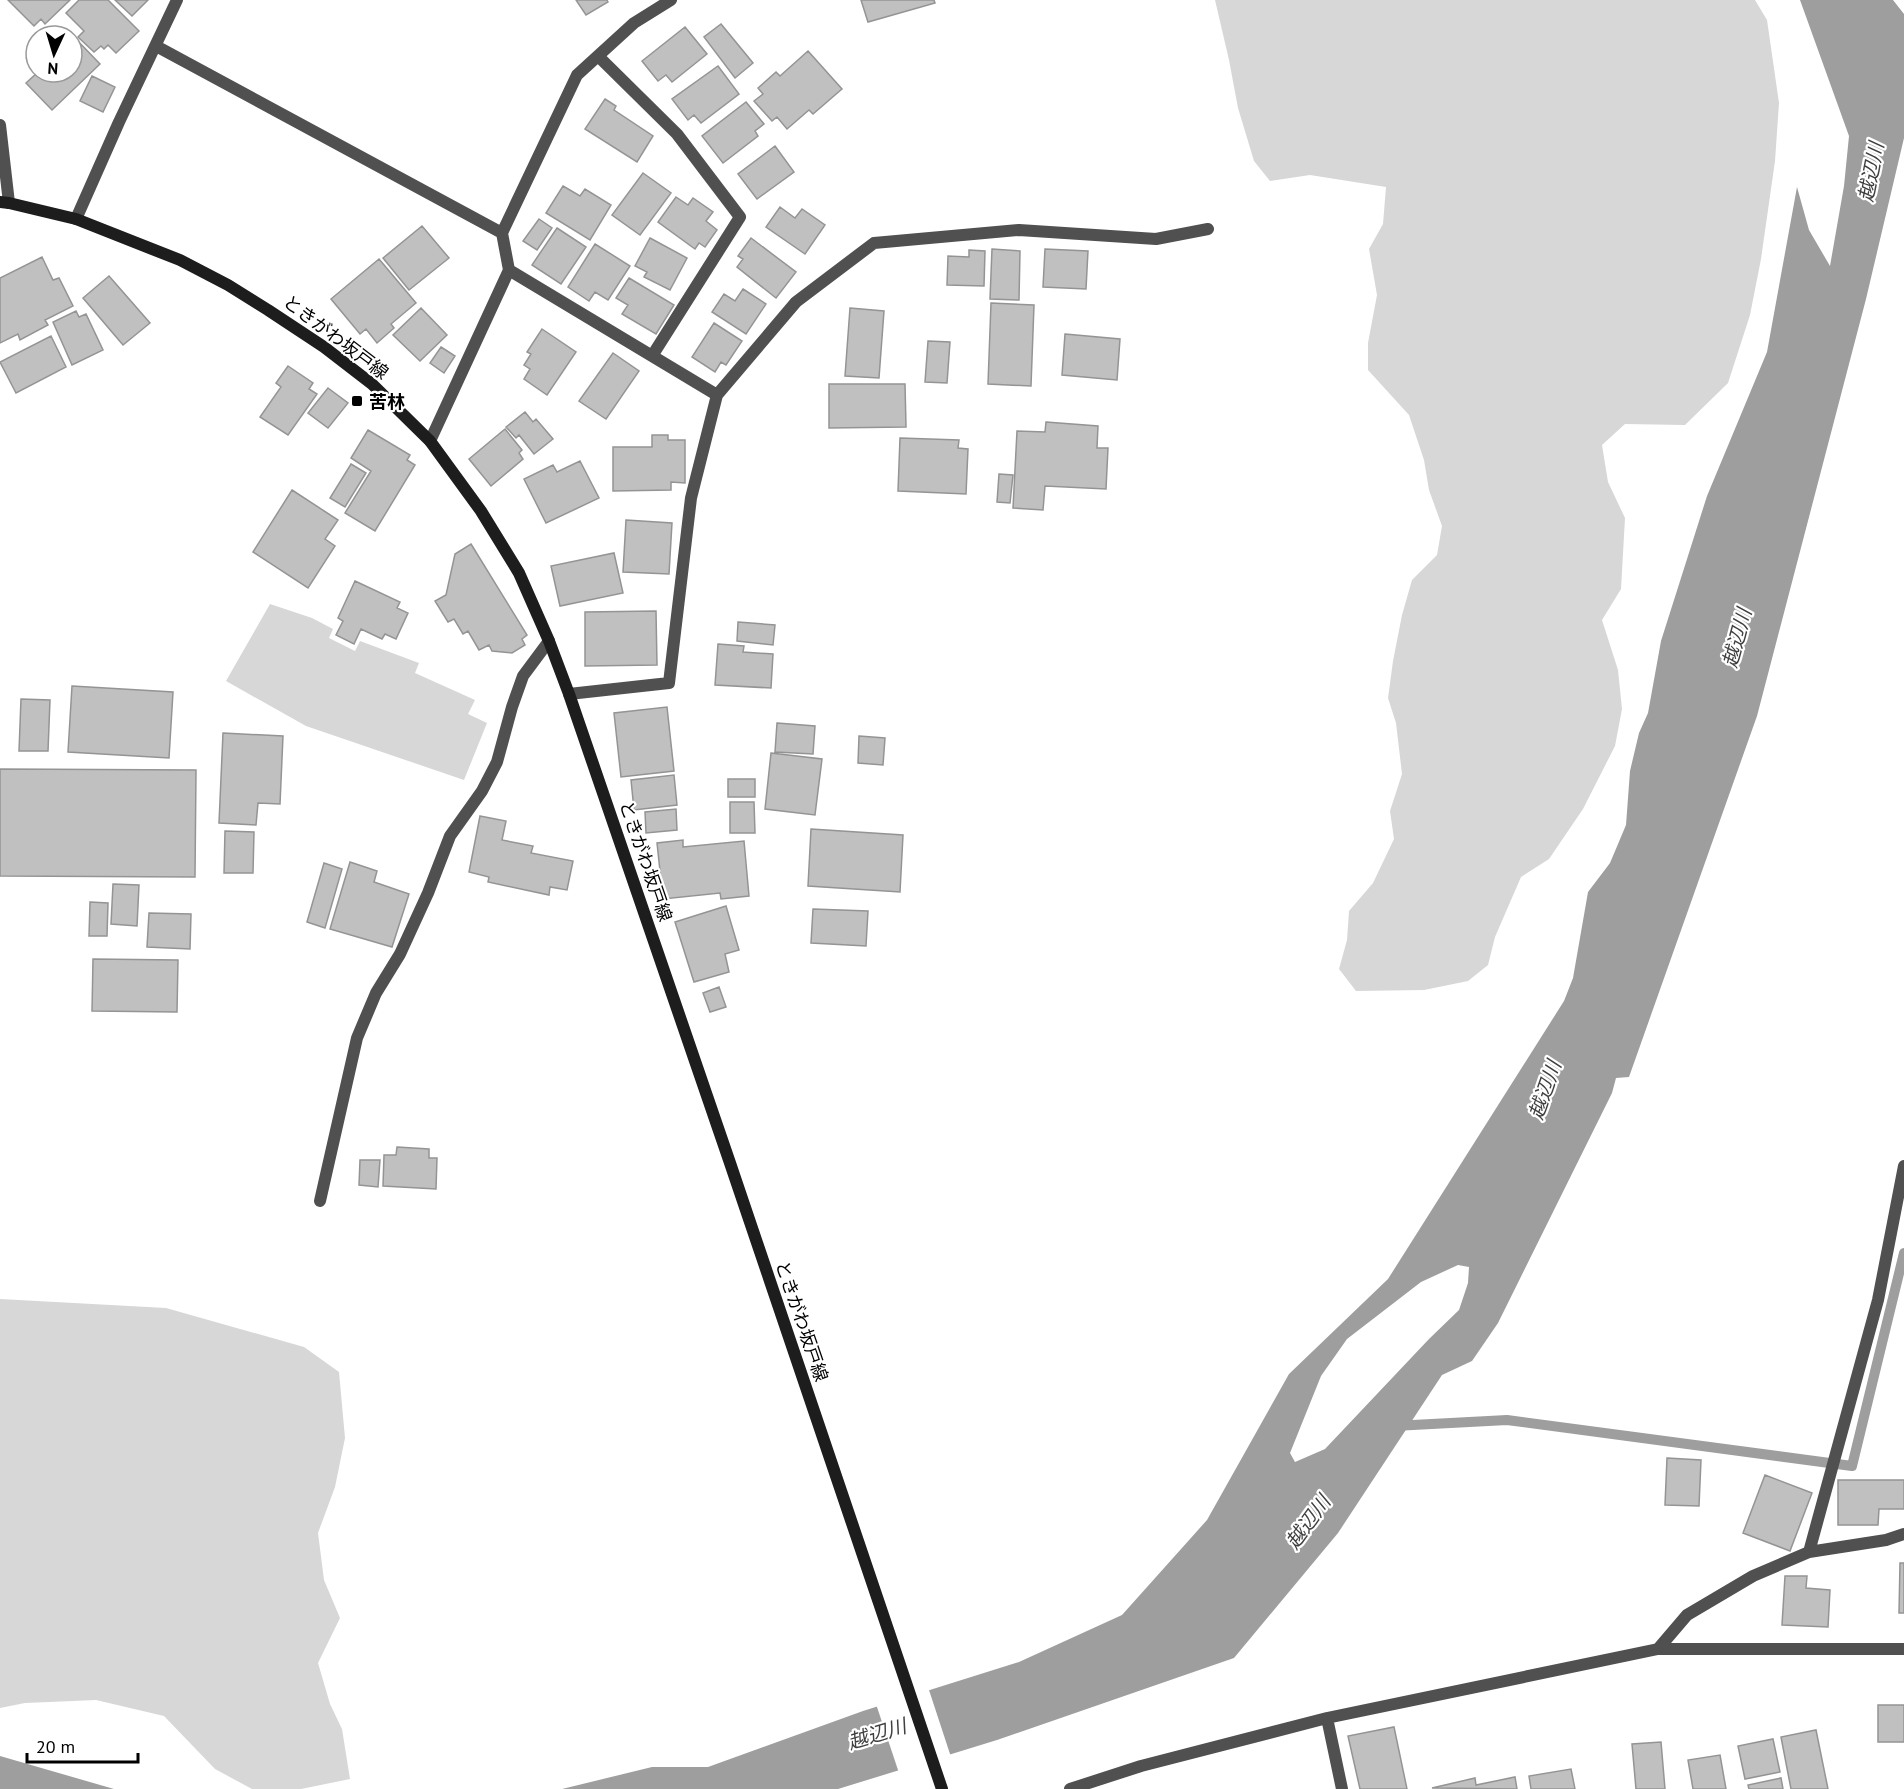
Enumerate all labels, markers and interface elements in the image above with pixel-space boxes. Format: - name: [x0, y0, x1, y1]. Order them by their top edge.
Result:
- north arrow: [24, 24, 84, 84]
- text: N: [47, 59, 59, 79]
- water label: 越辺川: [1853, 138, 1890, 204]
- street label: ときがわ坂戸線: [279, 290, 393, 384]
- place label: 苦林: [369, 390, 405, 413]
- marker: 苦林: [350, 394, 364, 408]
- water label: 越辺川: [1717, 604, 1758, 670]
- street label: ときがわ坂戸線: [615, 798, 677, 924]
- water label: 越辺川: [1523, 1056, 1568, 1123]
- street label: ときがわ坂戸線: [771, 1258, 833, 1384]
- water label: 越辺川: [1280, 1488, 1337, 1554]
- water label: 越辺川: [845, 1712, 911, 1755]
- scale bar: [27, 1726, 138, 1764]
- text: 20 m: [36, 1735, 75, 1758]

